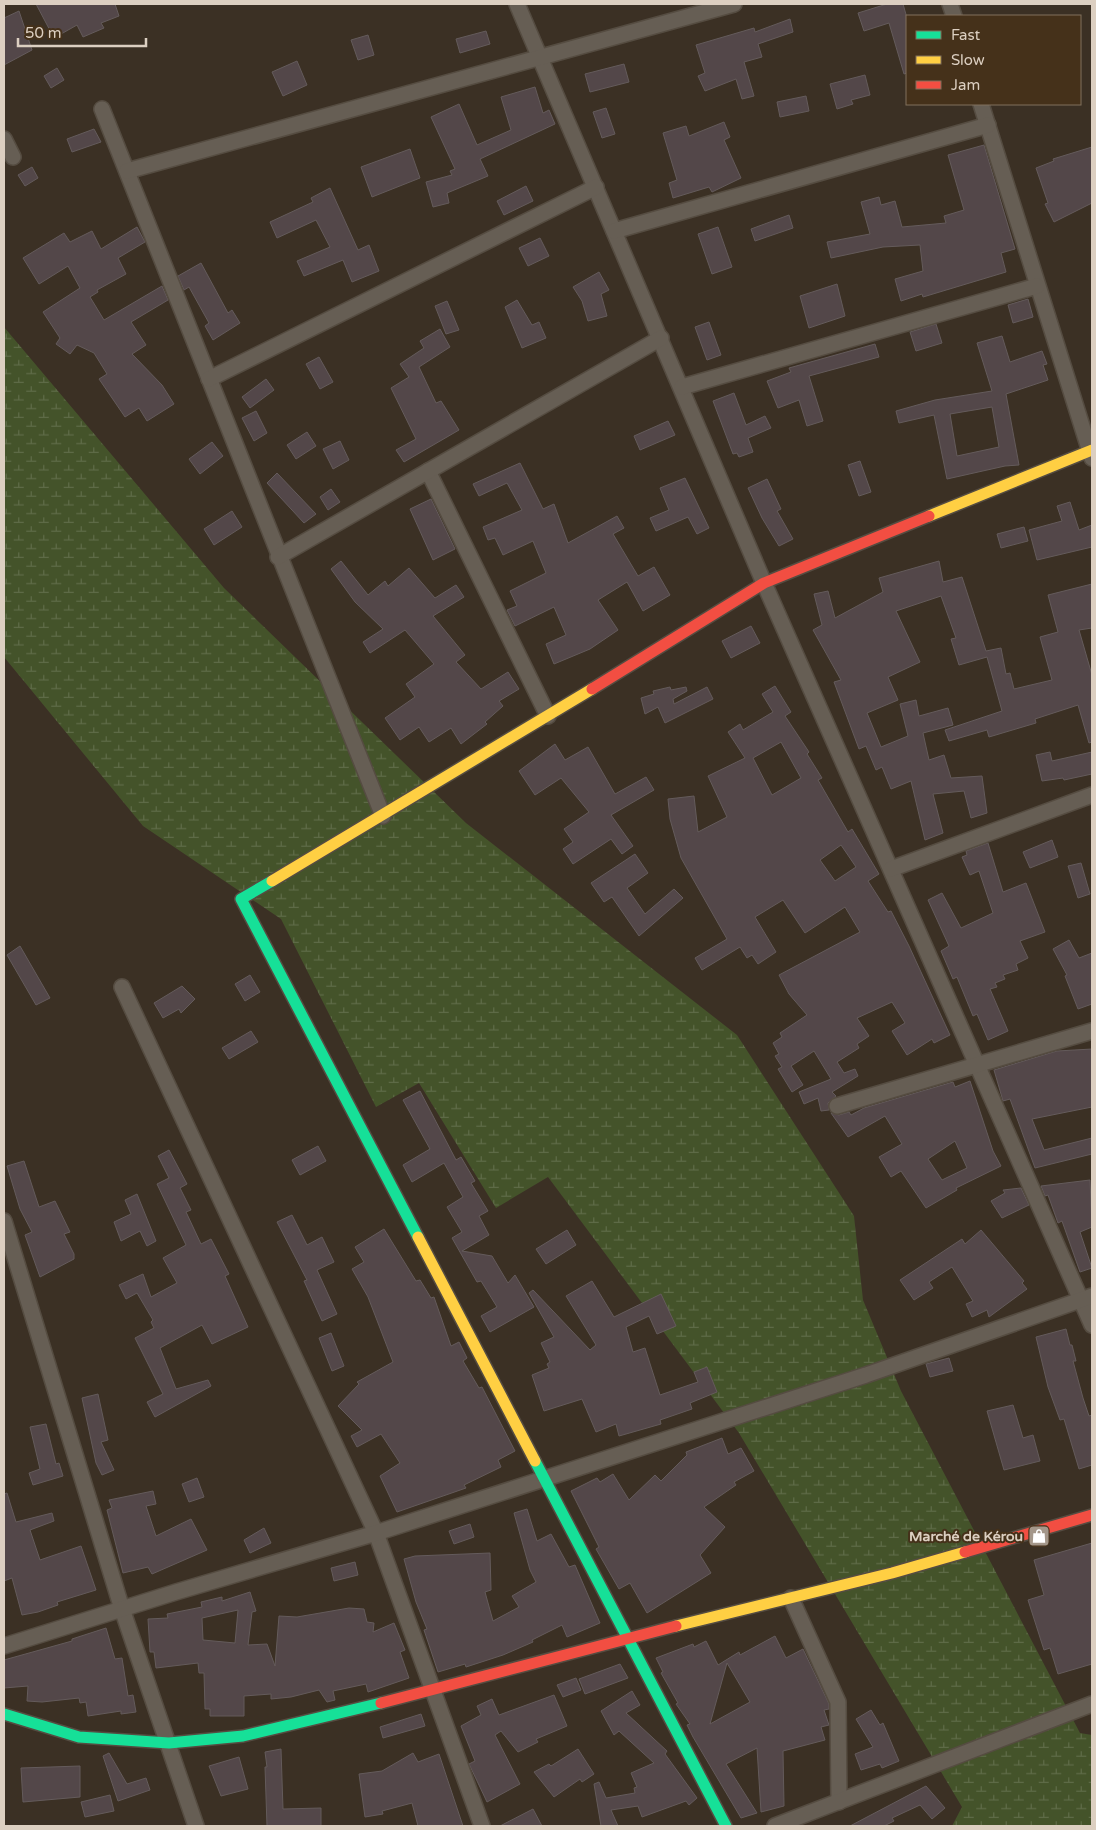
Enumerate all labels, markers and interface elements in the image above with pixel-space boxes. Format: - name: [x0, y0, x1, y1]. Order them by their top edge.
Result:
- scale bar: [18, 15, 145, 47]
- legend: [906, 15, 1081, 105]
- text: 50 m: [25, 24, 62, 42]
- text: Fast: [951, 26, 981, 44]
- text: Slow: [951, 51, 985, 69]
- text: Jam: [951, 76, 980, 94]
- shop icon: Marché de Kérou: [1027, 1524, 1051, 1548]
- place label: Marché de Kérou: [909, 1528, 1023, 1545]

